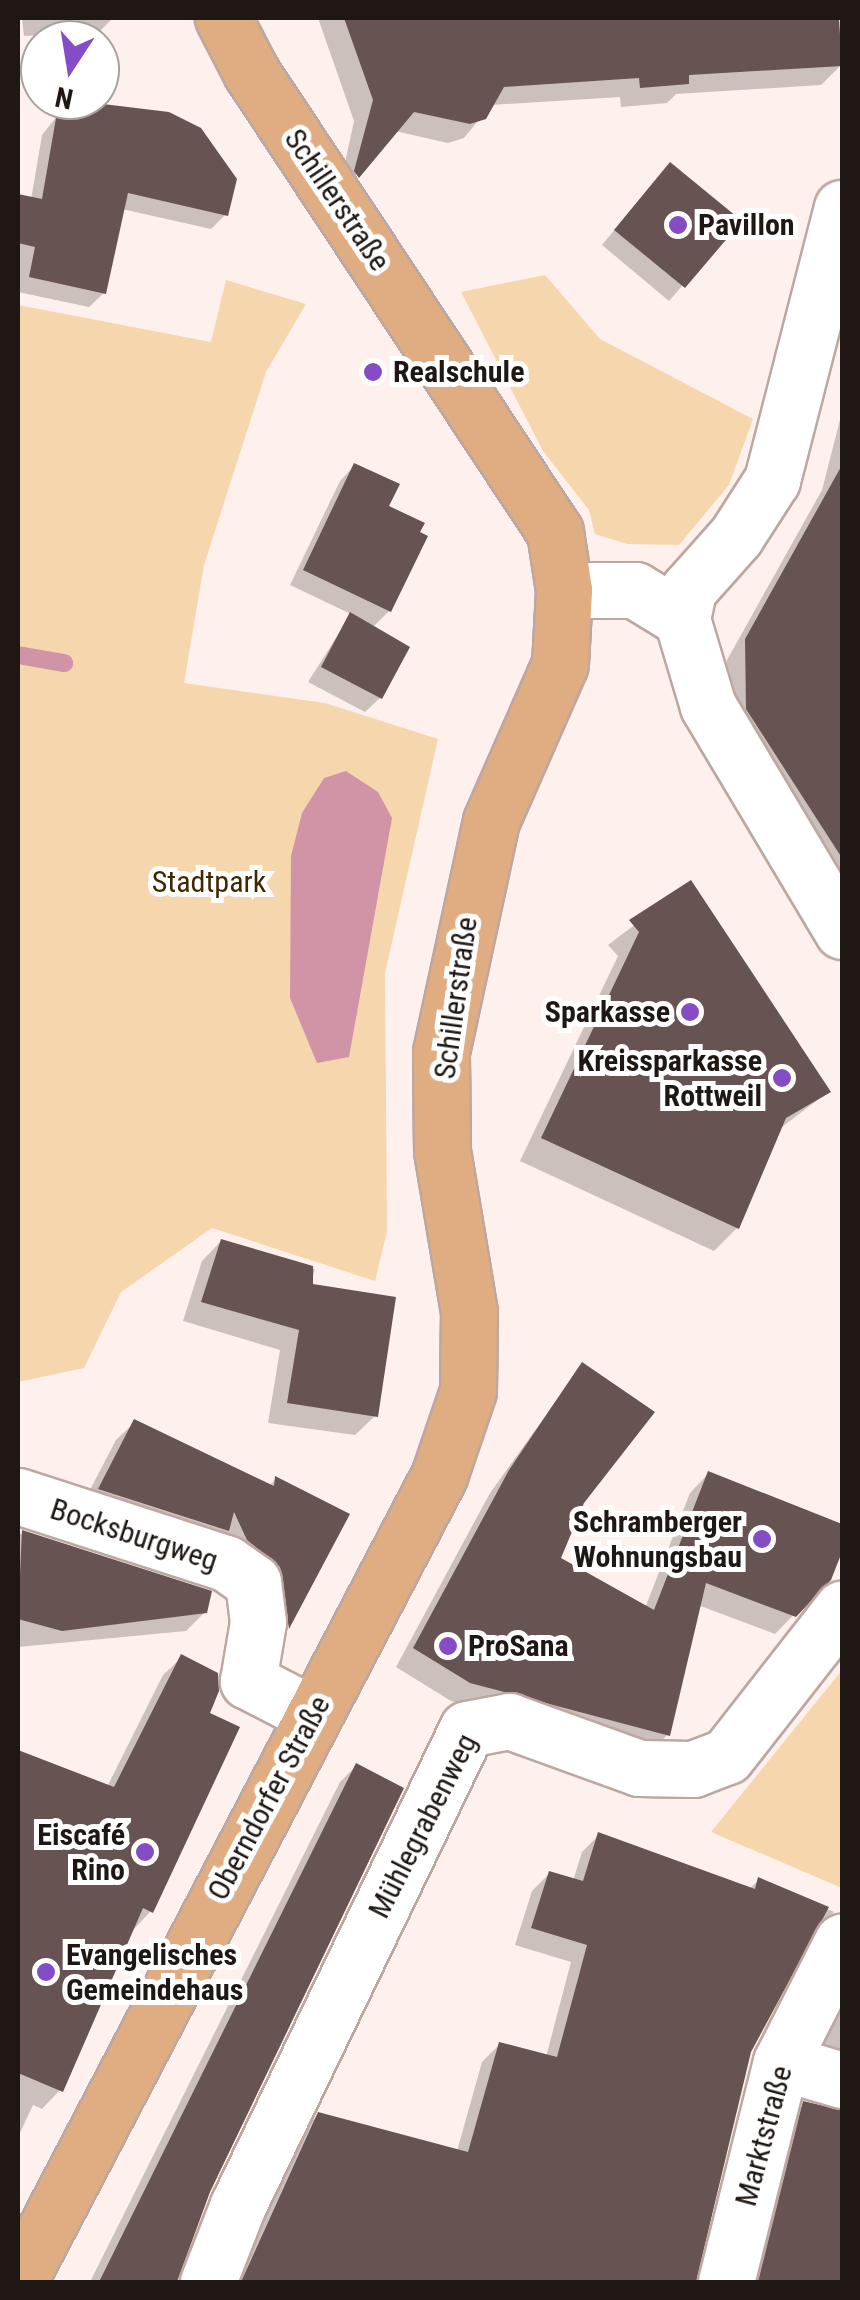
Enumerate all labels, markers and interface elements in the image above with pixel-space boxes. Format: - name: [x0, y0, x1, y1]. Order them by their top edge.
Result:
- north arrow: [20, 20, 120, 120]
- text: N: [52, 80, 76, 116]
- street label: Schillerstraße: [277, 122, 397, 278]
- place label: Pavillon: [698, 207, 795, 243]
- marker: Pavillon: [667, 214, 689, 236]
- place label: Realschule: [393, 354, 524, 390]
- marker: Realschule: [362, 361, 384, 383]
- park label: Stadtpark: [152, 864, 266, 900]
- street label: Schillerstraße: [427, 915, 485, 1081]
- place label: Sparkasse: [545, 994, 670, 1030]
- marker: Sparkasse: [679, 1001, 701, 1023]
- place label: Kreissparkasse Rottweil: [578, 1043, 762, 1114]
- marker: Kreissparkasse Rottweil: [771, 1067, 793, 1089]
- street label: Bocksburgweg: [46, 1491, 222, 1579]
- place label: Schramberger Wohnungsbau: [573, 1504, 742, 1574]
- marker: Schramberger Wohnungsbau: [751, 1528, 773, 1550]
- place label: ProSana: [468, 1628, 569, 1664]
- marker: ProSana: [437, 1635, 459, 1657]
- street label: Oberndorfer Straße: [200, 1690, 338, 1906]
- street label: Mühlegrabenweg: [361, 1728, 485, 1924]
- place label: Eiscafé Rino: [37, 1817, 125, 1888]
- marker: Eiscafé Rino: [134, 1841, 156, 1863]
- place label: Evangelisches Gemeindehaus: [66, 1937, 243, 2008]
- marker: Evangelisches Gemeindehaus: [35, 1961, 57, 1983]
- street label: Marktstraße: [728, 2062, 800, 2210]

